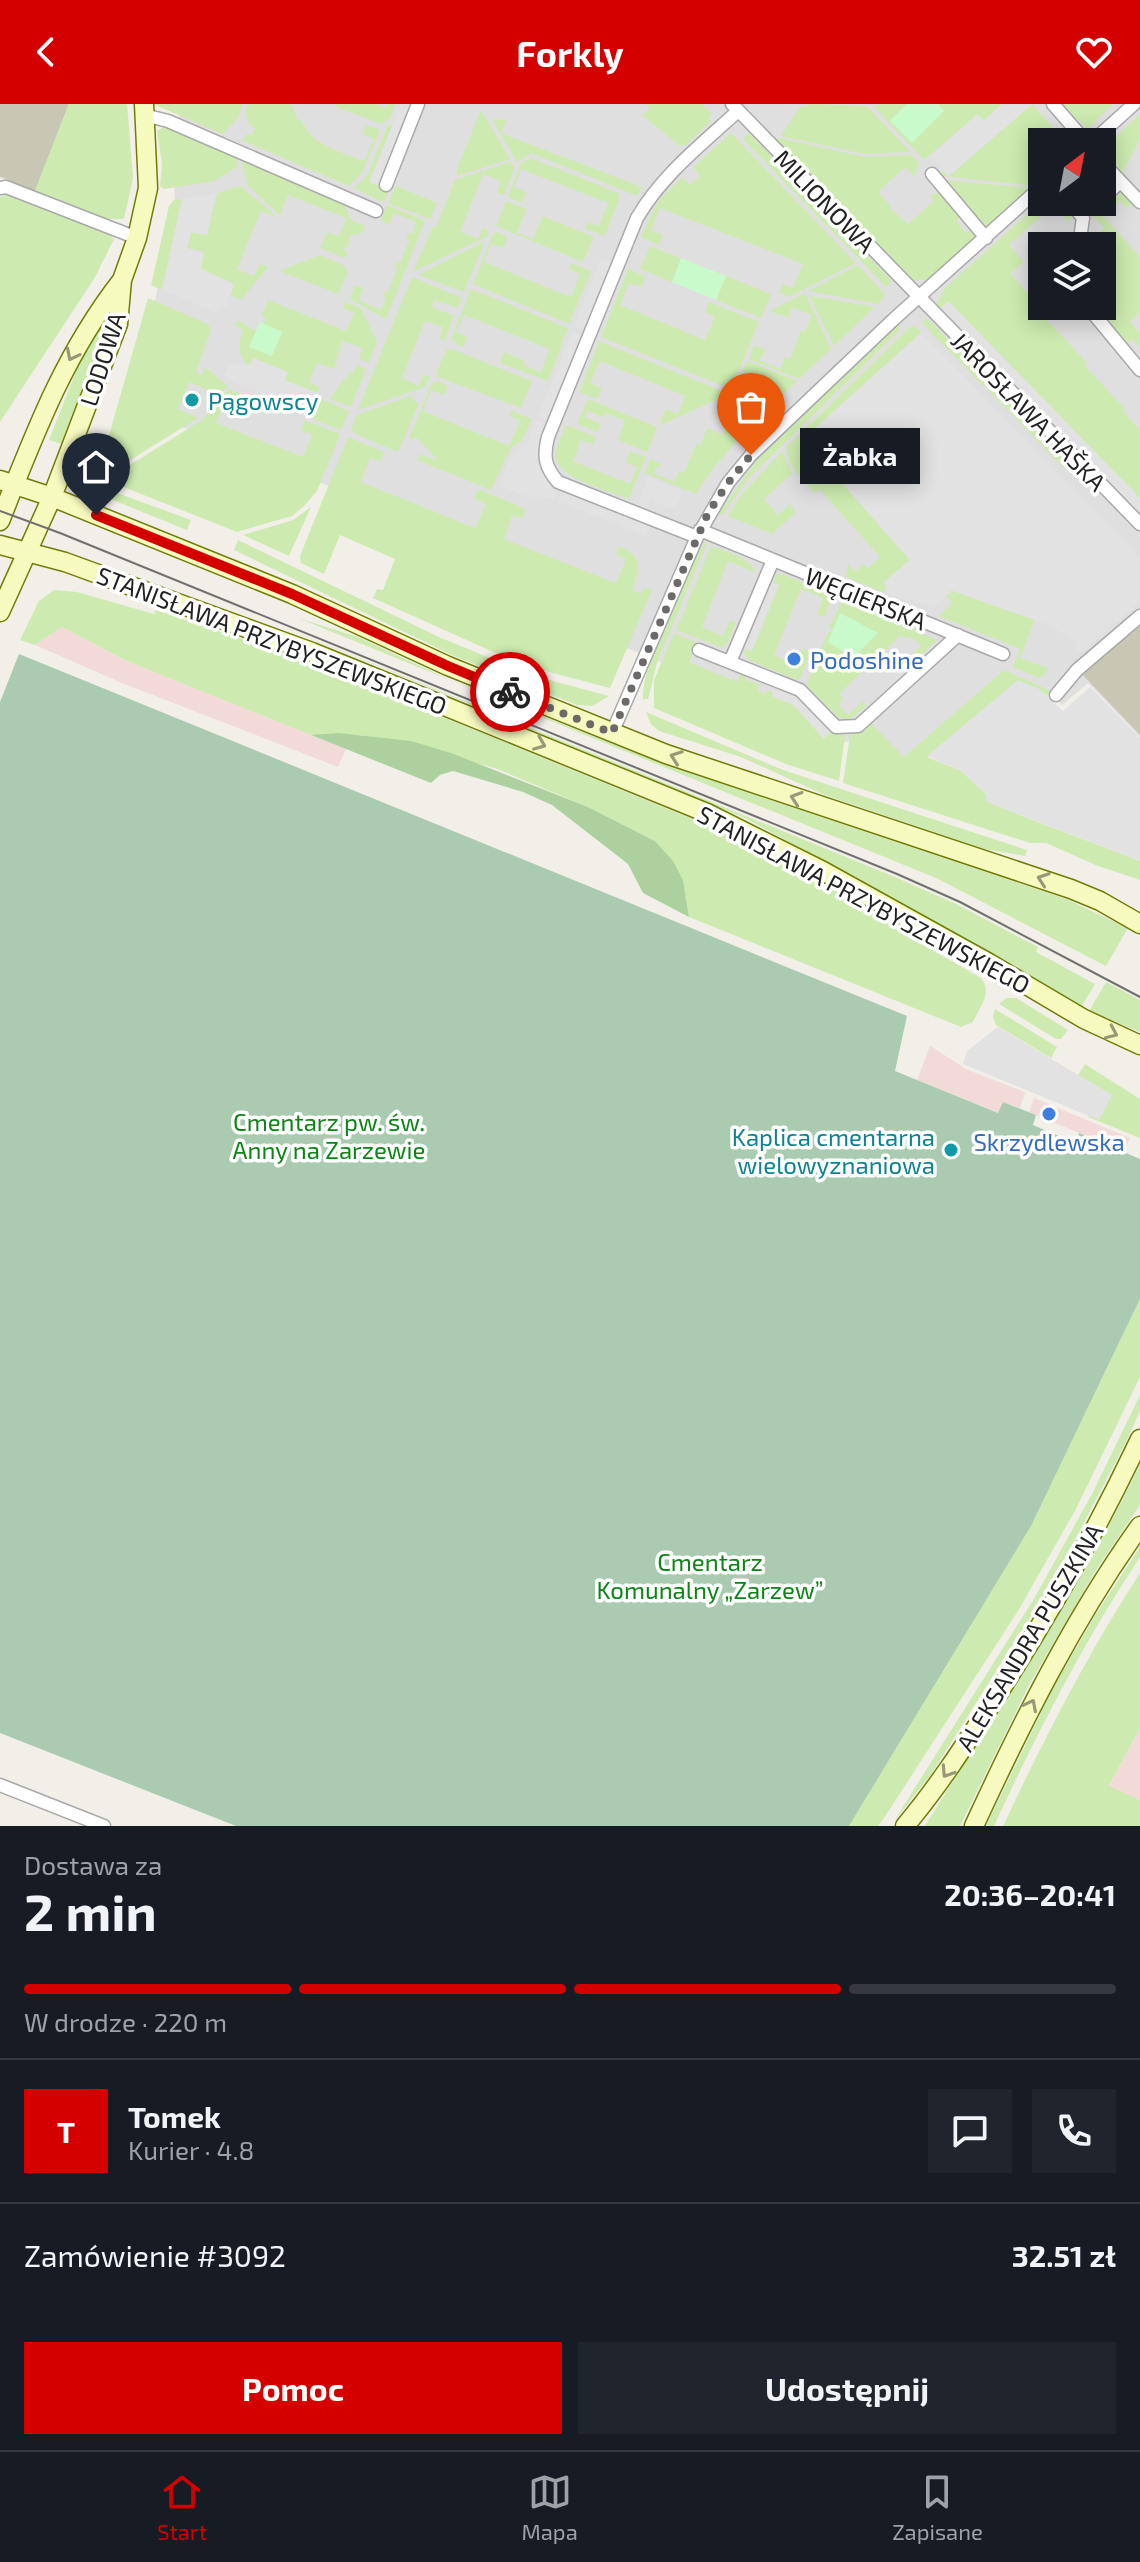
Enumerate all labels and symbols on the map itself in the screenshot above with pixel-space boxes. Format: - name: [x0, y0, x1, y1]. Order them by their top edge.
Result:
- north arrow: [1028, 128, 1116, 216]
- street label: MILIONOWA: [769, 143, 881, 259]
- street label: LODOWA: [73, 308, 131, 410]
- street label: JAROSŁAWA HAŠKA: [946, 325, 1112, 497]
- one-way arrow: [67, 347, 82, 362]
- pin: [717, 373, 785, 455]
- place label: Pągowscy: [208, 386, 319, 415]
- marker: Pągowscy: [183, 391, 201, 409]
- callout: Żabka: [799, 427, 919, 483]
- pin: [62, 433, 130, 515]
- street label: STANISŁAWA PRZYBYSZEWSKIEGO: [93, 560, 451, 720]
- street label: WĘGIERSKA: [801, 561, 931, 635]
- place label: Podoshine: [810, 645, 924, 674]
- marker: Podoshine: [785, 650, 803, 668]
- courier: [470, 652, 550, 732]
- one-way arrow: [532, 734, 546, 751]
- one-way arrow: [670, 750, 684, 767]
- one-way arrow: [790, 792, 804, 808]
- street label: STANISŁAWA PRZYBYSZEWSKIEGO: [693, 799, 1035, 999]
- one-way arrow: [1037, 873, 1051, 889]
- one-way arrow: [1103, 1023, 1118, 1039]
- marker: Skrzydlewska: [1040, 1105, 1058, 1123]
- park label: Cmentarz pw. św. Anny na Zarzewie: [233, 1107, 425, 1164]
- place label: Kaplica cmentarna wielowyznaniowa: [732, 1122, 935, 1179]
- place label: Skrzydlewska: [973, 1127, 1125, 1156]
- marker: Kaplica cmentarna wielowyznaniowa: [942, 1141, 960, 1159]
- street label: ALEKSANDRA PUSZKINA: [950, 1518, 1108, 1756]
- park label: Cmentarz Komunalny „Zarzew”: [596, 1547, 824, 1604]
- one-way arrow: [1022, 1699, 1037, 1713]
- one-way arrow: [941, 1764, 956, 1778]

